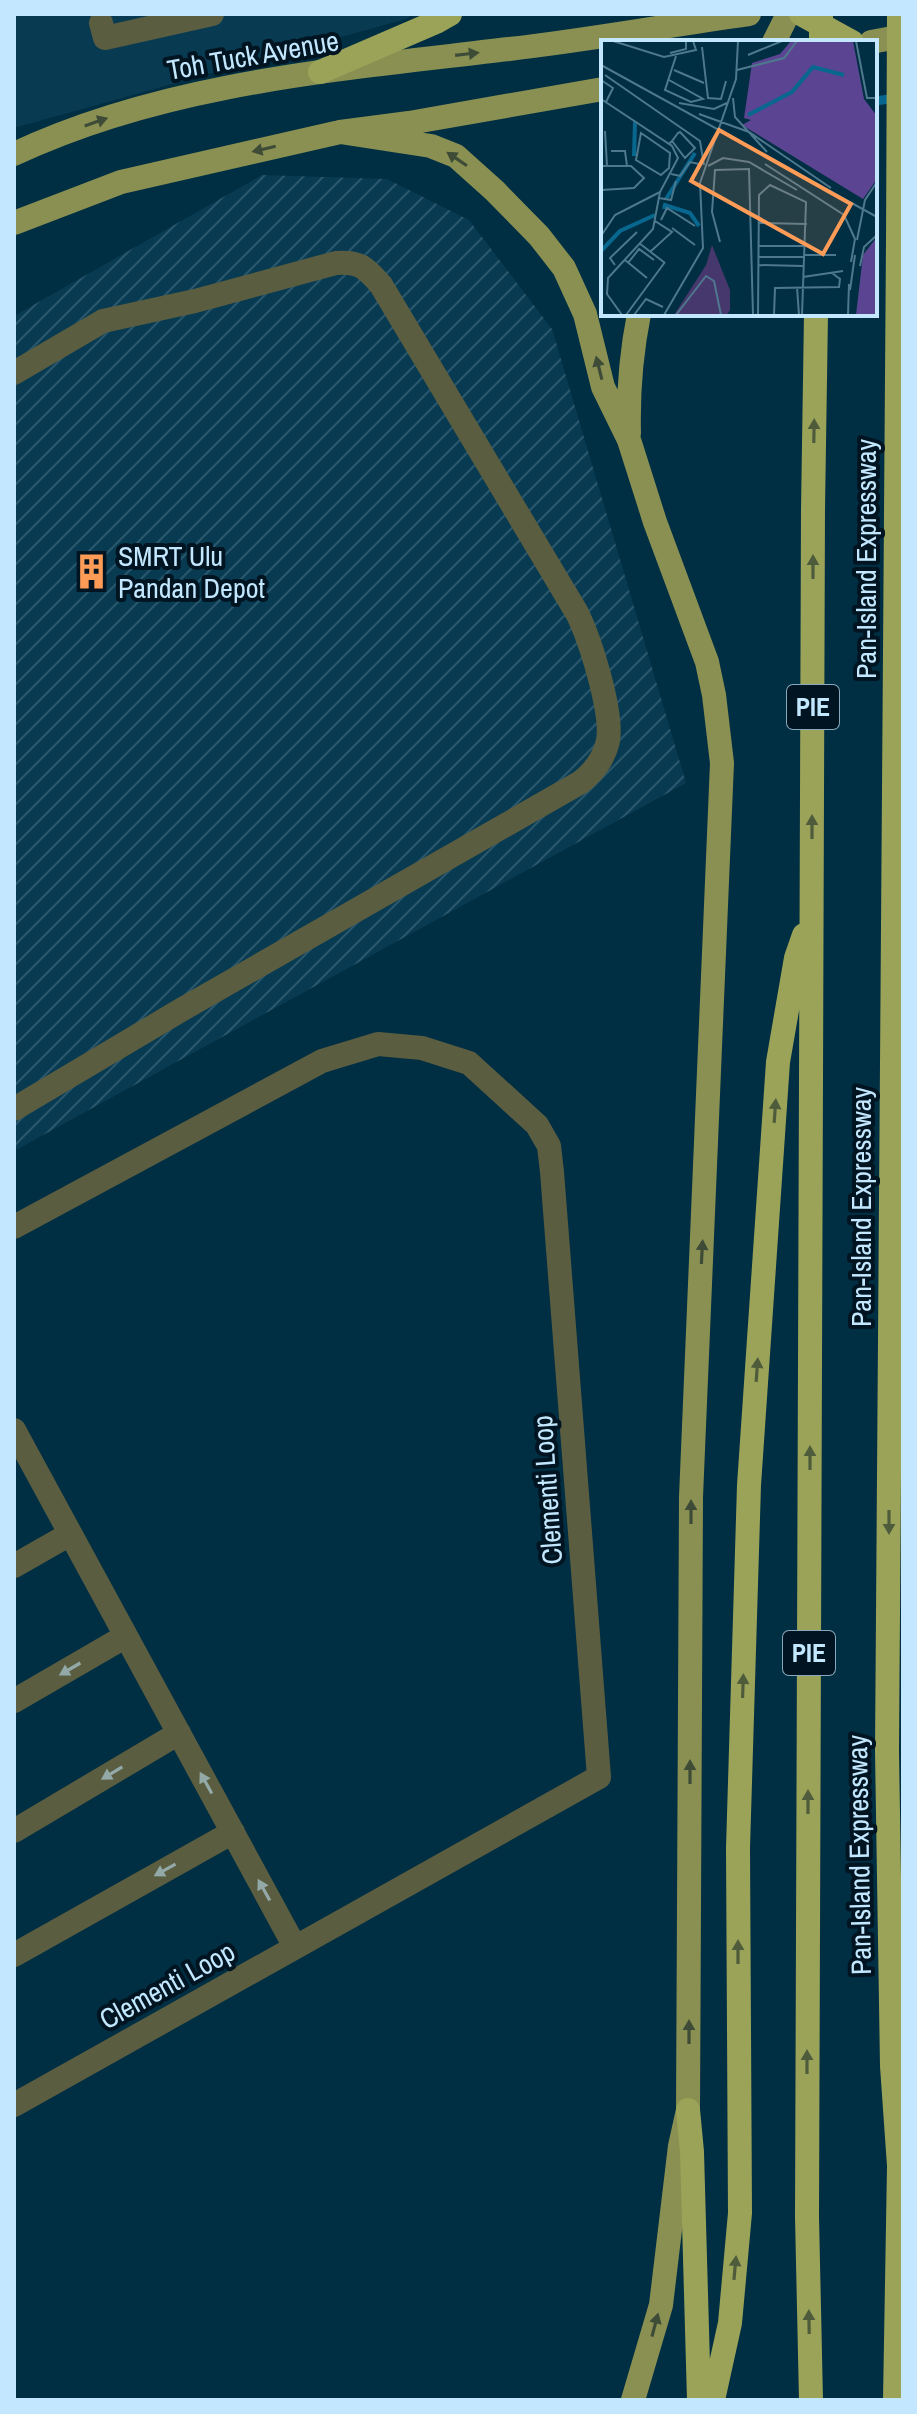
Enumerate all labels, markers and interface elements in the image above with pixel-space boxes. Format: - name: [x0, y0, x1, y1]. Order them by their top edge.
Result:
- street label: Toh Tuck Avenue: [164, 21, 342, 89]
- inset map: [601, 40, 877, 316]
- one-way arrow: [455, 48, 480, 61]
- one-way arrow: [84, 116, 108, 128]
- one-way arrow: [252, 143, 277, 156]
- one-way arrow: [446, 152, 467, 167]
- one-way arrow: [592, 356, 604, 381]
- one-way arrow: [808, 418, 821, 443]
- street label: Pan-Island Expressway: [847, 439, 885, 679]
- place label: SMRT Ulu Pandan Depot: [118, 537, 265, 607]
- building icon: SMRT Ulu Pandan Depot: [73, 553, 111, 591]
- one-way arrow: [807, 554, 819, 579]
- road number: PIE: [787, 685, 839, 729]
- one-way arrow: [806, 814, 818, 839]
- street label: Pan-Island Expressway: [842, 1087, 880, 1327]
- one-way arrow: [769, 1098, 782, 1123]
- one-way arrow: [696, 1239, 709, 1264]
- one-way arrow: [751, 1357, 764, 1382]
- street label: Clementi Loop: [523, 1414, 571, 1566]
- one-way arrow: [804, 1445, 816, 1470]
- one-way arrow: [685, 1499, 697, 1524]
- one-way arrow: [883, 1510, 895, 1535]
- road number: PIE: [783, 1631, 835, 1675]
- one-way arrow: [59, 1662, 81, 1676]
- one-way arrow: [737, 1673, 749, 1698]
- street label: Pan-Island Expressway: [838, 1734, 880, 1975]
- one-way arrow: [684, 1759, 696, 1784]
- one-way arrow: [101, 1766, 123, 1780]
- one-way arrow: [199, 1771, 213, 1794]
- one-way arrow: [802, 1789, 814, 1814]
- one-way arrow: [154, 1863, 176, 1877]
- one-way arrow: [257, 1878, 271, 1901]
- street label: Clementi Loop: [92, 1932, 242, 2038]
- one-way arrow: [732, 1939, 745, 1964]
- one-way arrow: [683, 2019, 695, 2044]
- one-way arrow: [801, 2049, 813, 2074]
- one-way arrow: [729, 2255, 742, 2280]
- one-way arrow: [803, 2309, 815, 2334]
- one-way arrow: [649, 2313, 662, 2337]

